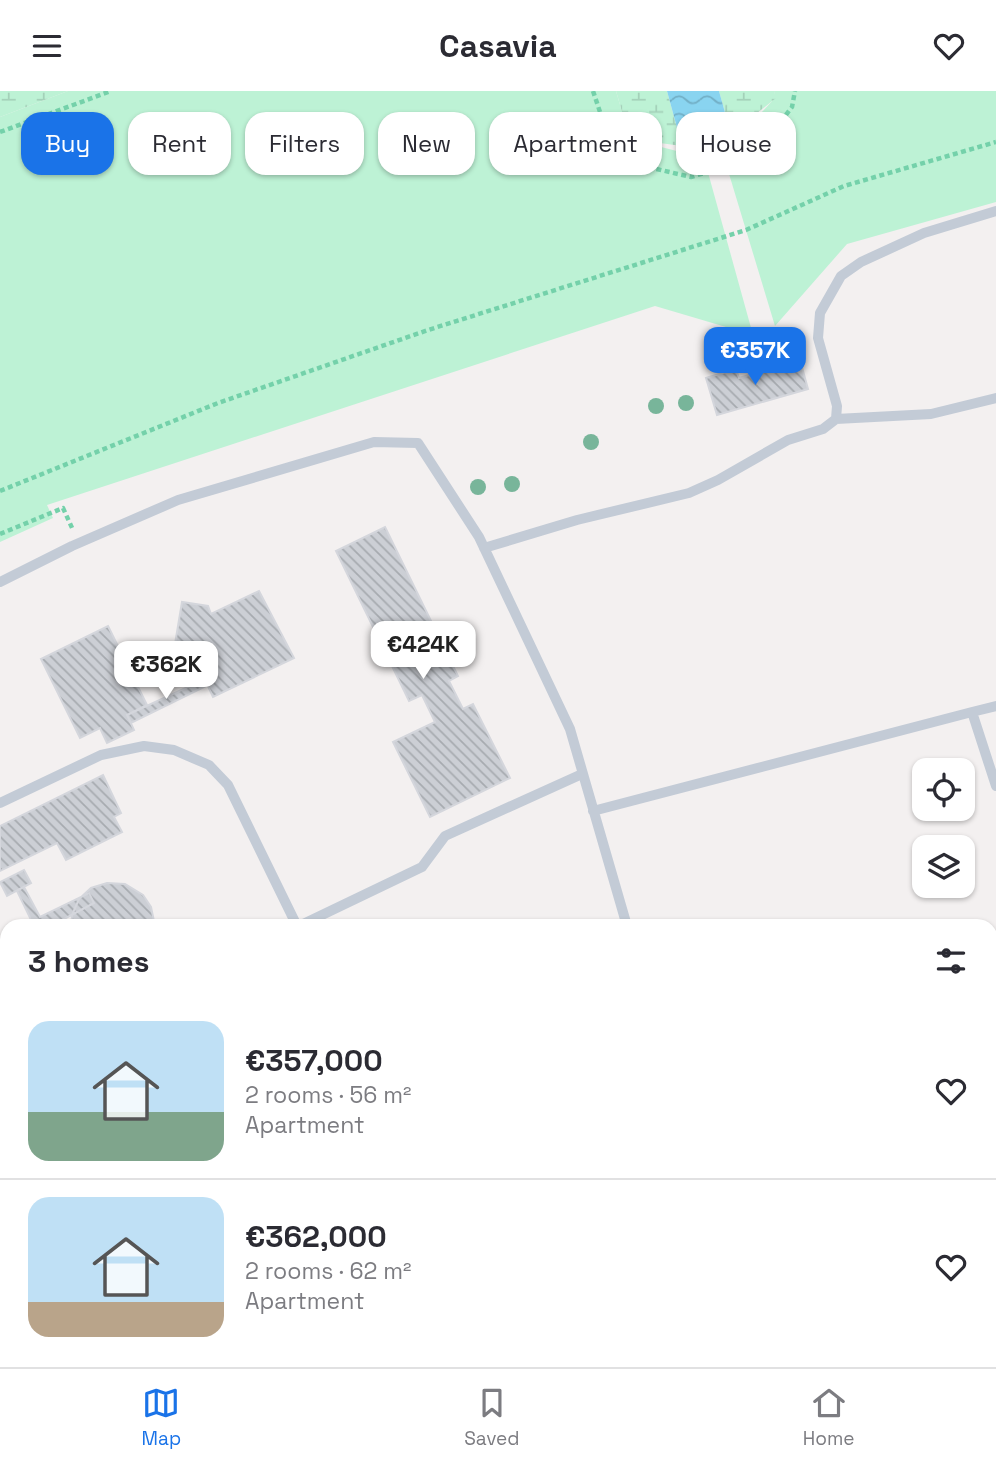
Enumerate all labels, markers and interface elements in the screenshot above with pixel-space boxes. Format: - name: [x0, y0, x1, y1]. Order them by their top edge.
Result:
- text: Casavia: [439, 26, 557, 66]
- icon: menu: [28, 27, 66, 65]
- icon: heart: [930, 27, 968, 65]
- chip: Buy: [21, 112, 114, 175]
- chip: Rent: [128, 112, 231, 175]
- chip: Filters: [245, 112, 364, 175]
- chip: New: [378, 112, 475, 175]
- chip: Apartment: [489, 112, 662, 175]
- chip: House: [676, 112, 796, 175]
- pin: €357K: [706, 327, 804, 387]
- text: €357K: [720, 335, 790, 365]
- pin: €424K: [374, 621, 472, 681]
- text: €424K: [387, 629, 459, 659]
- pin: €362K: [117, 641, 215, 701]
- text: €362K: [130, 649, 202, 679]
- map controls: [912, 758, 975, 898]
- button: locate: [912, 758, 975, 821]
- button: layers: [912, 835, 975, 898]
- text: 3 homes: [28, 942, 149, 981]
- icon: filters: [932, 942, 970, 980]
- text: €357,000: [245, 1041, 383, 1080]
- icon: home: [84, 1049, 168, 1133]
- icon: heart: [932, 1072, 970, 1110]
- text: 2 rooms · 56 m²: [245, 1080, 411, 1110]
- text: Apartment: [245, 1110, 365, 1140]
- text: €362,000: [245, 1217, 387, 1256]
- icon: home: [84, 1225, 168, 1309]
- icon: heart: [932, 1248, 970, 1286]
- text: 2 rooms · 62 m²: [245, 1256, 411, 1286]
- text: Apartment: [245, 1286, 365, 1316]
- tab: Map: [142, 1384, 181, 1451]
- tab: Saved: [464, 1384, 520, 1451]
- tab: Home: [803, 1384, 854, 1451]

